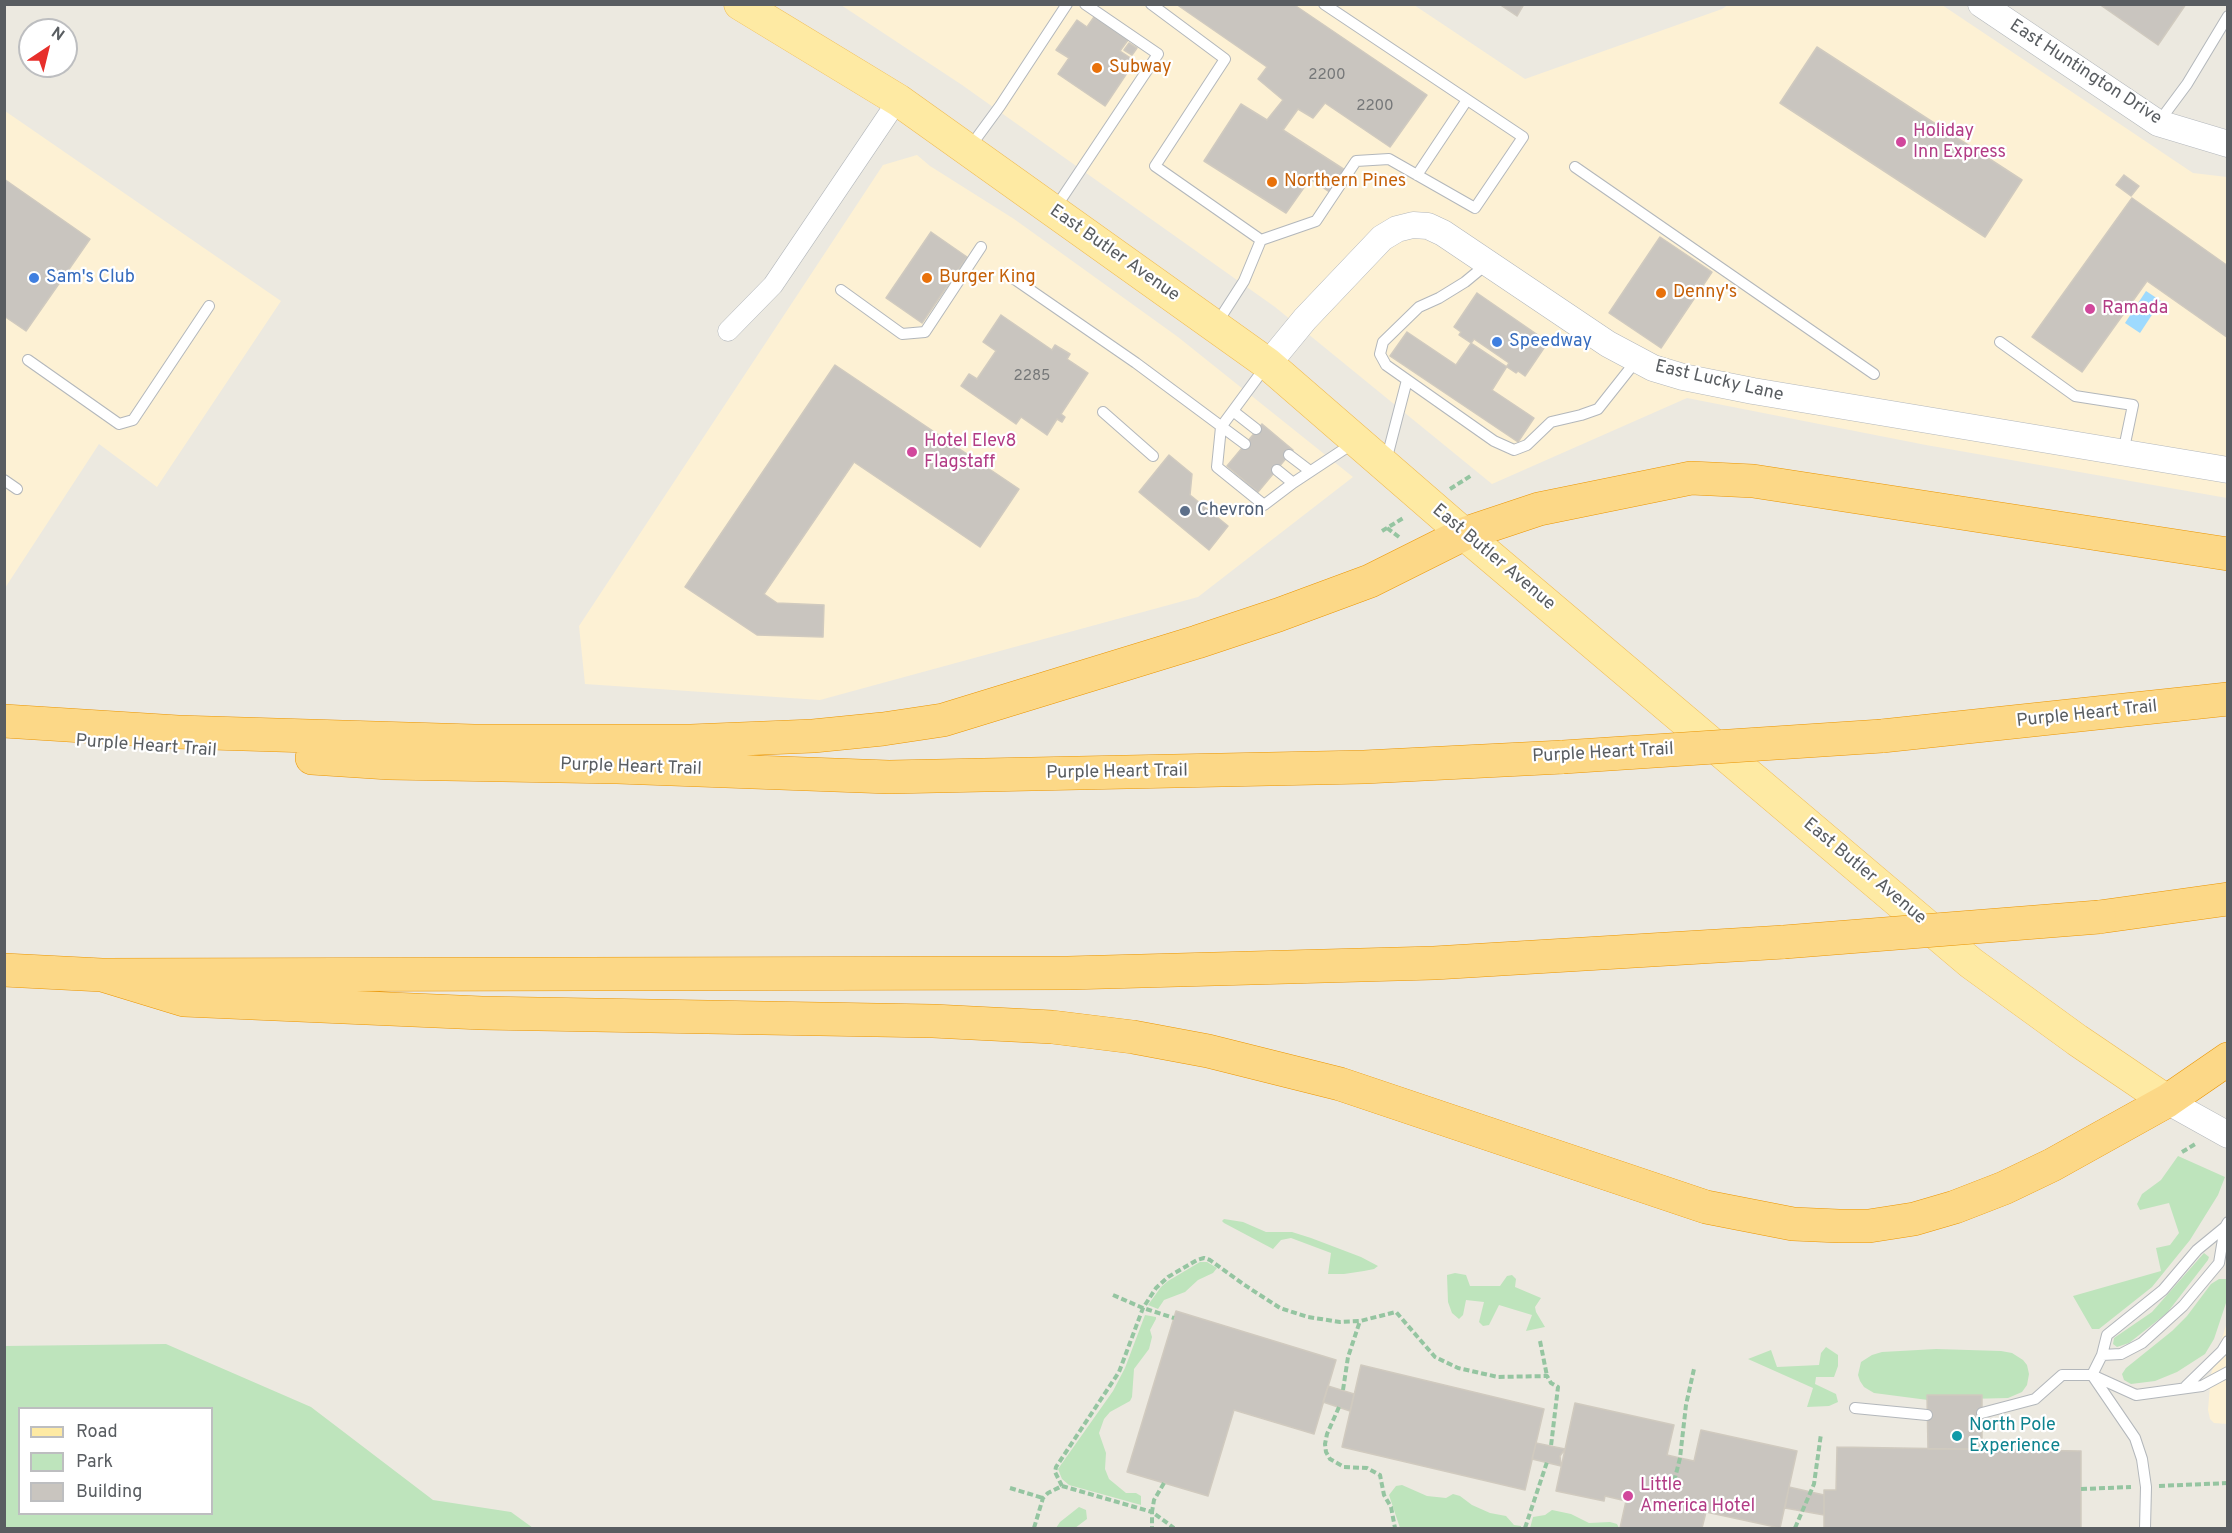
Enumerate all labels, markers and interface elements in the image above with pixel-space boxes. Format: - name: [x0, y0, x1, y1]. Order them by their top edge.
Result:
- street label: East Huntington Drive: [2005, 16, 2165, 130]
- north arrow: [18, 18, 78, 78]
- text: N: [47, 23, 68, 46]
- place label: Subway: [1109, 57, 1171, 79]
- marker: Subway: [1090, 61, 1104, 75]
- house number: 2200: [1308, 67, 1346, 85]
- house number: 2200: [1356, 98, 1394, 116]
- place label: Holiday Inn Express: [1913, 121, 2006, 164]
- marker: Holiday Inn Express: [1894, 135, 1908, 149]
- place label: Northern Pines: [1284, 171, 1406, 193]
- marker: Northern Pines: [1265, 175, 1279, 189]
- street label: East Butler Avenue: [1045, 201, 1183, 307]
- place label: Sam's Club: [46, 267, 135, 289]
- place label: Burger King: [939, 267, 1036, 289]
- marker: Sam's Club: [27, 271, 41, 285]
- marker: Burger King: [920, 271, 934, 285]
- place label: Denny's: [1673, 282, 1737, 304]
- marker: Denny's: [1654, 286, 1668, 300]
- place label: Ramada: [2102, 298, 2168, 320]
- marker: Ramada: [2083, 302, 2097, 316]
- place label: Speedway: [1509, 331, 1592, 353]
- marker: Speedway: [1490, 335, 1504, 349]
- street label: East Lucky Lane: [1653, 357, 1785, 407]
- house number: 2285: [1014, 368, 1050, 386]
- place label: Hotel Elev8 Flagstaff: [924, 431, 1017, 474]
- marker: Hotel Elev8 Flagstaff: [905, 445, 919, 459]
- place label: Chevron: [1197, 500, 1264, 522]
- street label: East Butler Avenue: [1427, 500, 1559, 616]
- marker: Chevron: [1178, 504, 1192, 518]
- street label: Purple Heart Trail: [2015, 697, 2159, 733]
- street label: Purple Heart Trail: [75, 731, 217, 763]
- street label: Purple Heart Trail: [1532, 740, 1674, 768]
- street label: Purple Heart Trail: [560, 755, 702, 781]
- street label: Purple Heart Trail: [1046, 761, 1188, 785]
- street label: East Butler Avenue: [1798, 814, 1930, 930]
- legend: [18, 1407, 213, 1515]
- place label: North Pole Experience: [1969, 1415, 2060, 1458]
- text: Road: [76, 1421, 118, 1444]
- marker: North Pole Experience: [1950, 1429, 1964, 1443]
- text: Park: [76, 1451, 113, 1474]
- place label: Little America Hotel: [1640, 1475, 1755, 1518]
- text: Building: [76, 1481, 142, 1504]
- marker: Little America Hotel: [1621, 1489, 1635, 1503]

